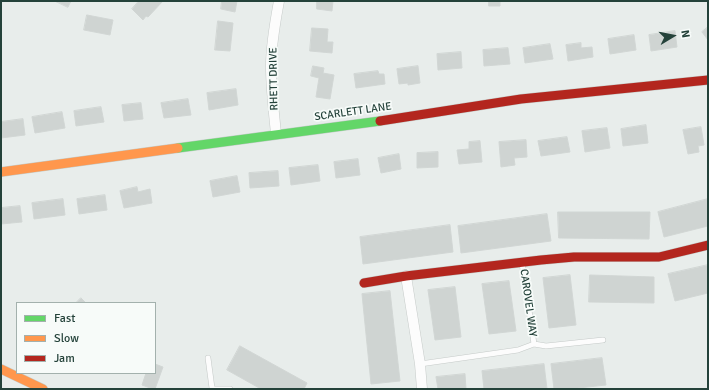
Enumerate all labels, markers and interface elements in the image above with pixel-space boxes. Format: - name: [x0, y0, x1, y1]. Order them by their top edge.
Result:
- north arrow: [653, 16, 693, 56]
- text: N: [678, 29, 692, 39]
- street label: RHETT DRIVE: [267, 47, 281, 111]
- street label: SCARLETT LANE: [314, 100, 392, 124]
- street label: CAROVEL WAY: [517, 268, 539, 338]
- legend: [16, 302, 156, 374]
- text: Fast: [54, 311, 75, 326]
- text: Slow: [54, 331, 79, 346]
- text: Jam: [54, 351, 75, 366]

